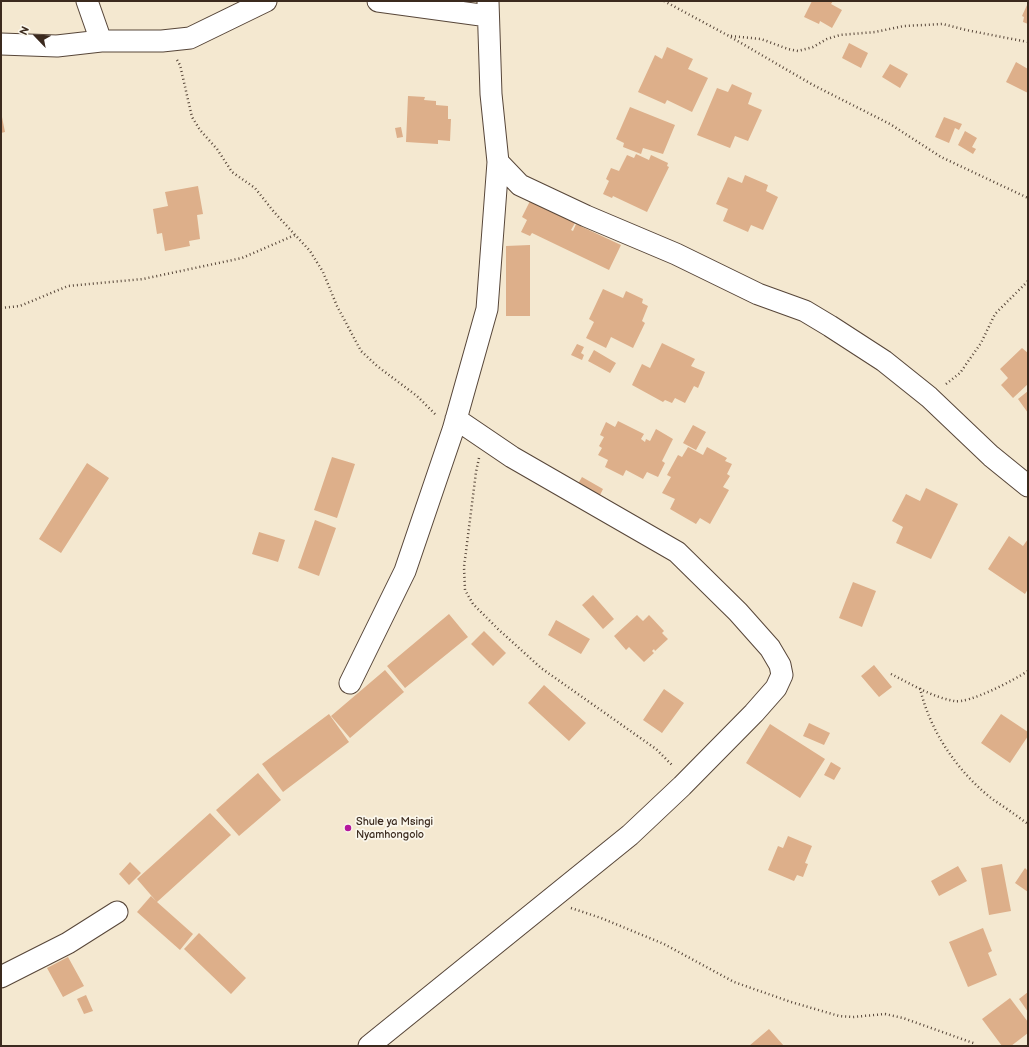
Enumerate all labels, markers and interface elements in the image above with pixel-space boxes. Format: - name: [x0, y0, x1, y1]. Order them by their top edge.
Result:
- north arrow: [16, 16, 56, 56]
- text: N: [17, 24, 32, 37]
- place label: Shule ya Msingi Nyamhongolo: [356, 815, 433, 841]
- marker: Shule ya Msingi Nyamhongolo: [343, 823, 353, 833]

